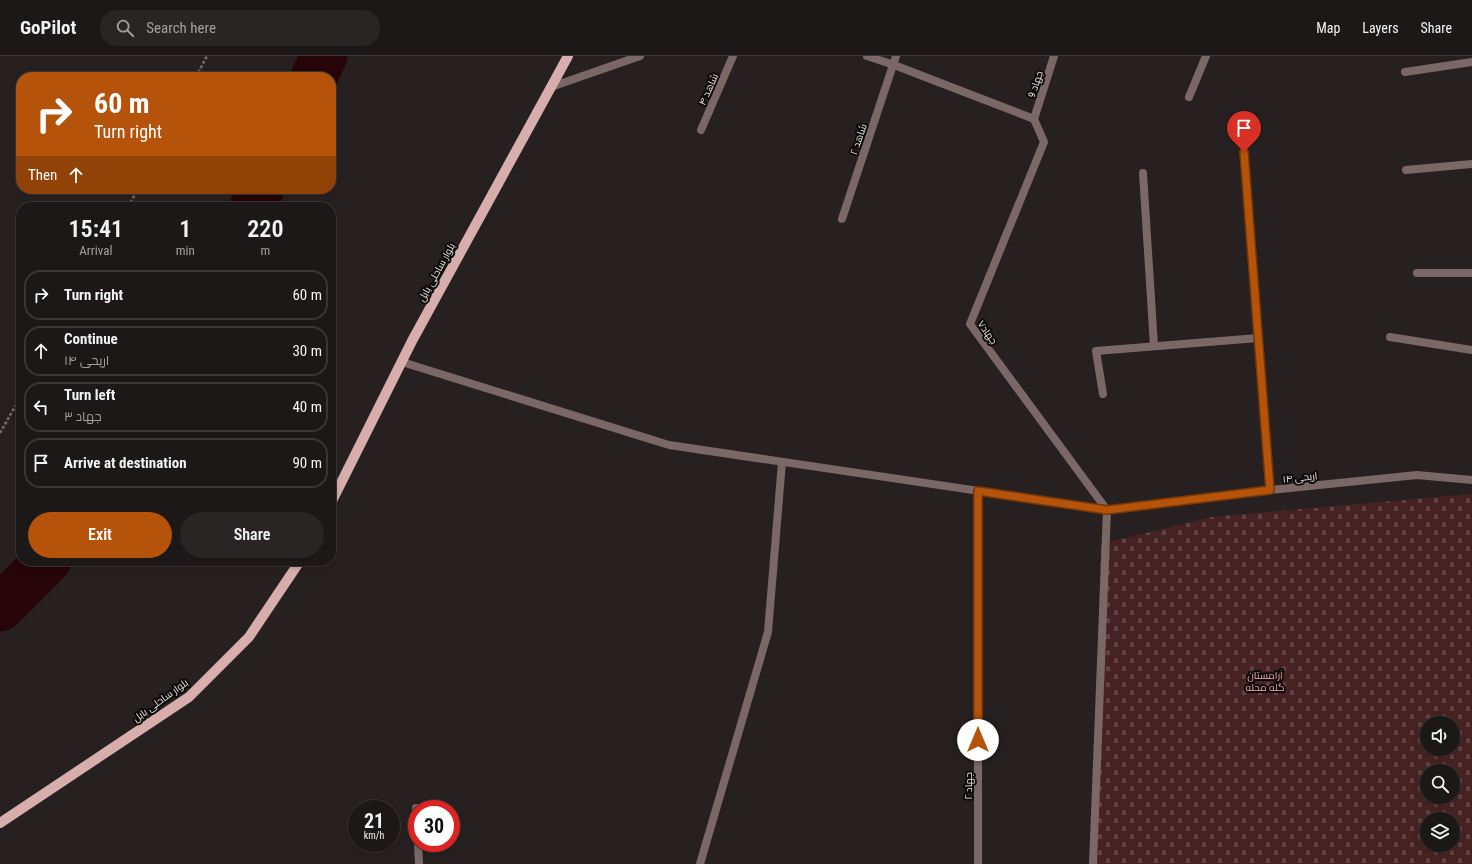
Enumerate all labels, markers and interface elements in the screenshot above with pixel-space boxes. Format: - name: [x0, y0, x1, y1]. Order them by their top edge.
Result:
- search box: [100, 10, 380, 46]
- text: GoPilot: [20, 16, 76, 39]
- icon: search: [114, 17, 136, 39]
- text: Search here: [146, 19, 216, 37]
- text: Map: [1316, 20, 1340, 36]
- text: Layers: [1362, 20, 1399, 36]
- text: Share: [1421, 20, 1452, 36]
- street label: جهاد 9: [1026, 70, 1046, 99]
- street label: شاهد ۴: [697, 72, 720, 107]
- text: 60 m: [94, 87, 150, 120]
- icon: right: [28, 88, 80, 140]
- pin: [1227, 111, 1261, 152]
- icon: arrive: [1233, 117, 1255, 139]
- text: Turn right: [94, 121, 162, 142]
- street label: شاهد ۲: [848, 122, 869, 156]
- icon: ahead: [65, 164, 87, 186]
- text: Then: [28, 166, 57, 184]
- text: 15:41: [69, 215, 123, 243]
- text: 1: [179, 215, 191, 243]
- text: 220: [247, 215, 283, 243]
- street label: بلوار ساحلی بابل: [416, 241, 458, 304]
- text: Arrival: [79, 243, 112, 258]
- text: min: [176, 243, 195, 258]
- text: m: [260, 243, 270, 258]
- icon: right: [30, 284, 52, 306]
- text: Turn right: [64, 286, 123, 304]
- text: 60 m: [292, 286, 322, 304]
- street label: جهاد۷: [975, 318, 1000, 347]
- text: Continue: [64, 330, 118, 348]
- icon: ahead: [30, 340, 52, 362]
- text: 30 m: [292, 342, 322, 360]
- text: اریحی ۱۴: [64, 353, 109, 368]
- text: Turn left: [64, 386, 115, 404]
- icon: left: [30, 396, 52, 418]
- text: 40 m: [292, 398, 322, 416]
- text: جهاد ۳: [64, 409, 102, 424]
- icon: arrive: [30, 452, 52, 474]
- text: Arrive at destination: [64, 454, 187, 472]
- text: 90 m: [292, 454, 322, 472]
- street label: اریحی ۱۴: [1282, 470, 1318, 486]
- button: Exit: [28, 512, 172, 558]
- button: Share: [180, 512, 324, 558]
- park label: آرامستان گله محله: [1245, 670, 1285, 693]
- street label: بلوار ساحلی بابل: [131, 677, 191, 725]
- map controls: [1420, 716, 1460, 852]
- button: sound: [1420, 716, 1460, 756]
- position arrow: [957, 719, 999, 761]
- button: search: [1420, 764, 1460, 804]
- street label: جهاد ۲: [963, 772, 975, 800]
- speed limit sign: 30: [408, 800, 460, 852]
- text: 21: [364, 809, 384, 833]
- button: layers: [1420, 812, 1460, 852]
- text: km/h: [364, 830, 384, 841]

